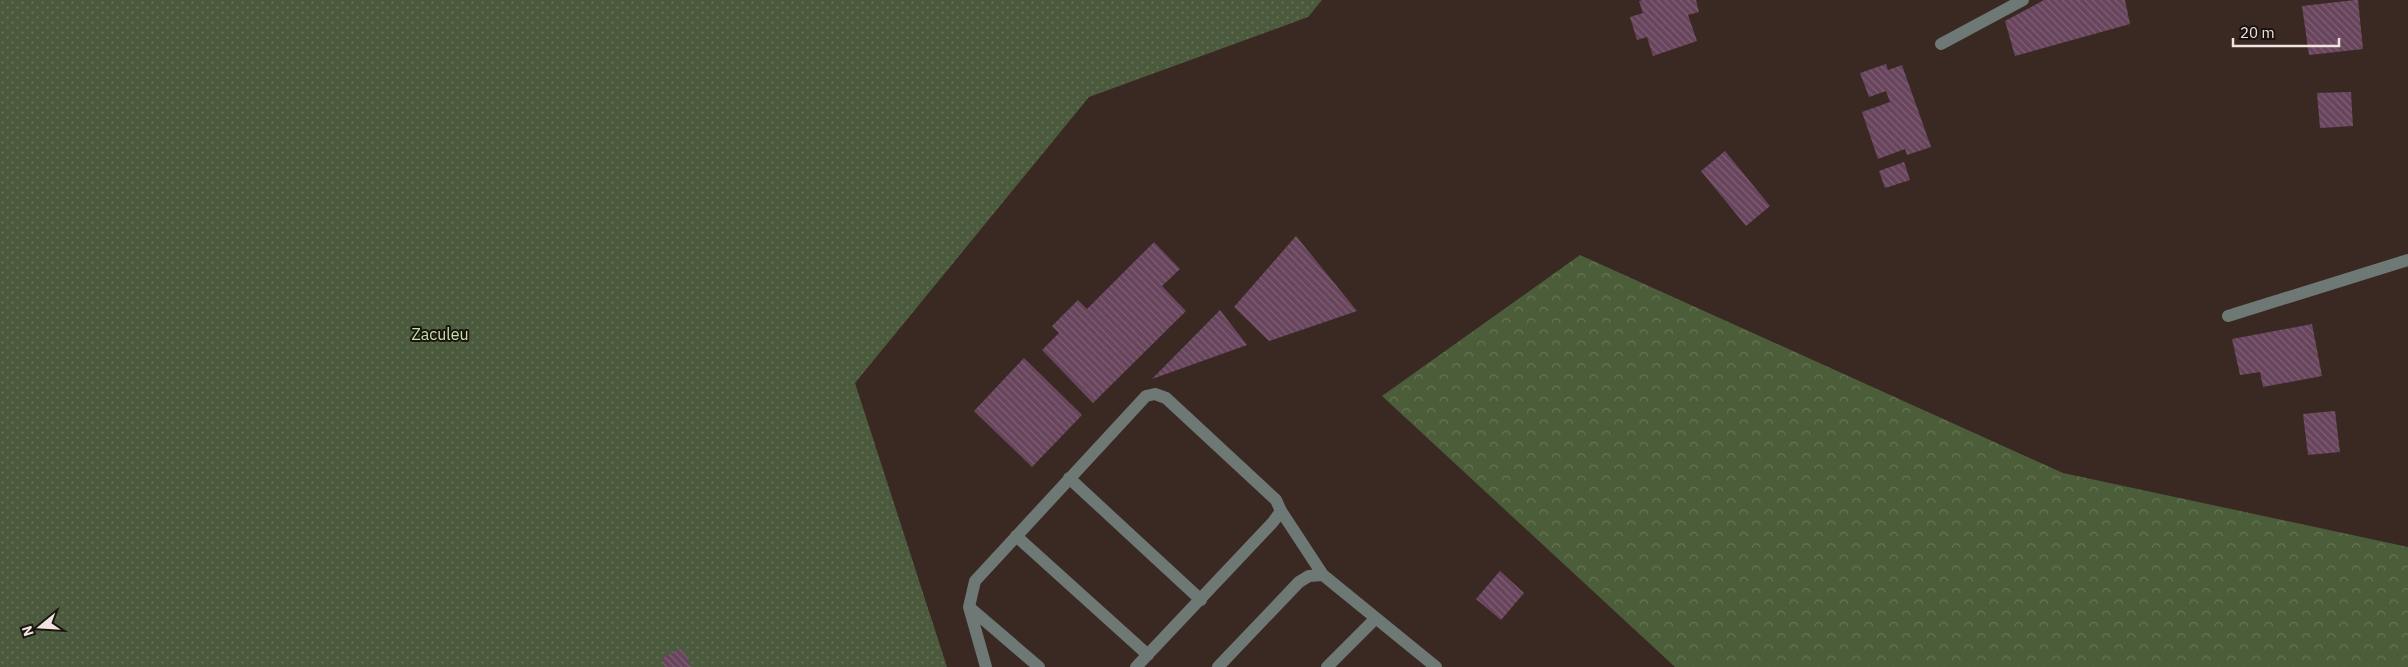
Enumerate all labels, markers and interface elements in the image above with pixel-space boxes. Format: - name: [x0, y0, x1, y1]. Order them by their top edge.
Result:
- scale bar: [2233, 15, 2339, 47]
- text: 20 m: [2240, 23, 2275, 42]
- park label: Zaculeu: [411, 324, 469, 344]
- north arrow: [15, 602, 65, 652]
- text: N: [18, 623, 38, 639]

